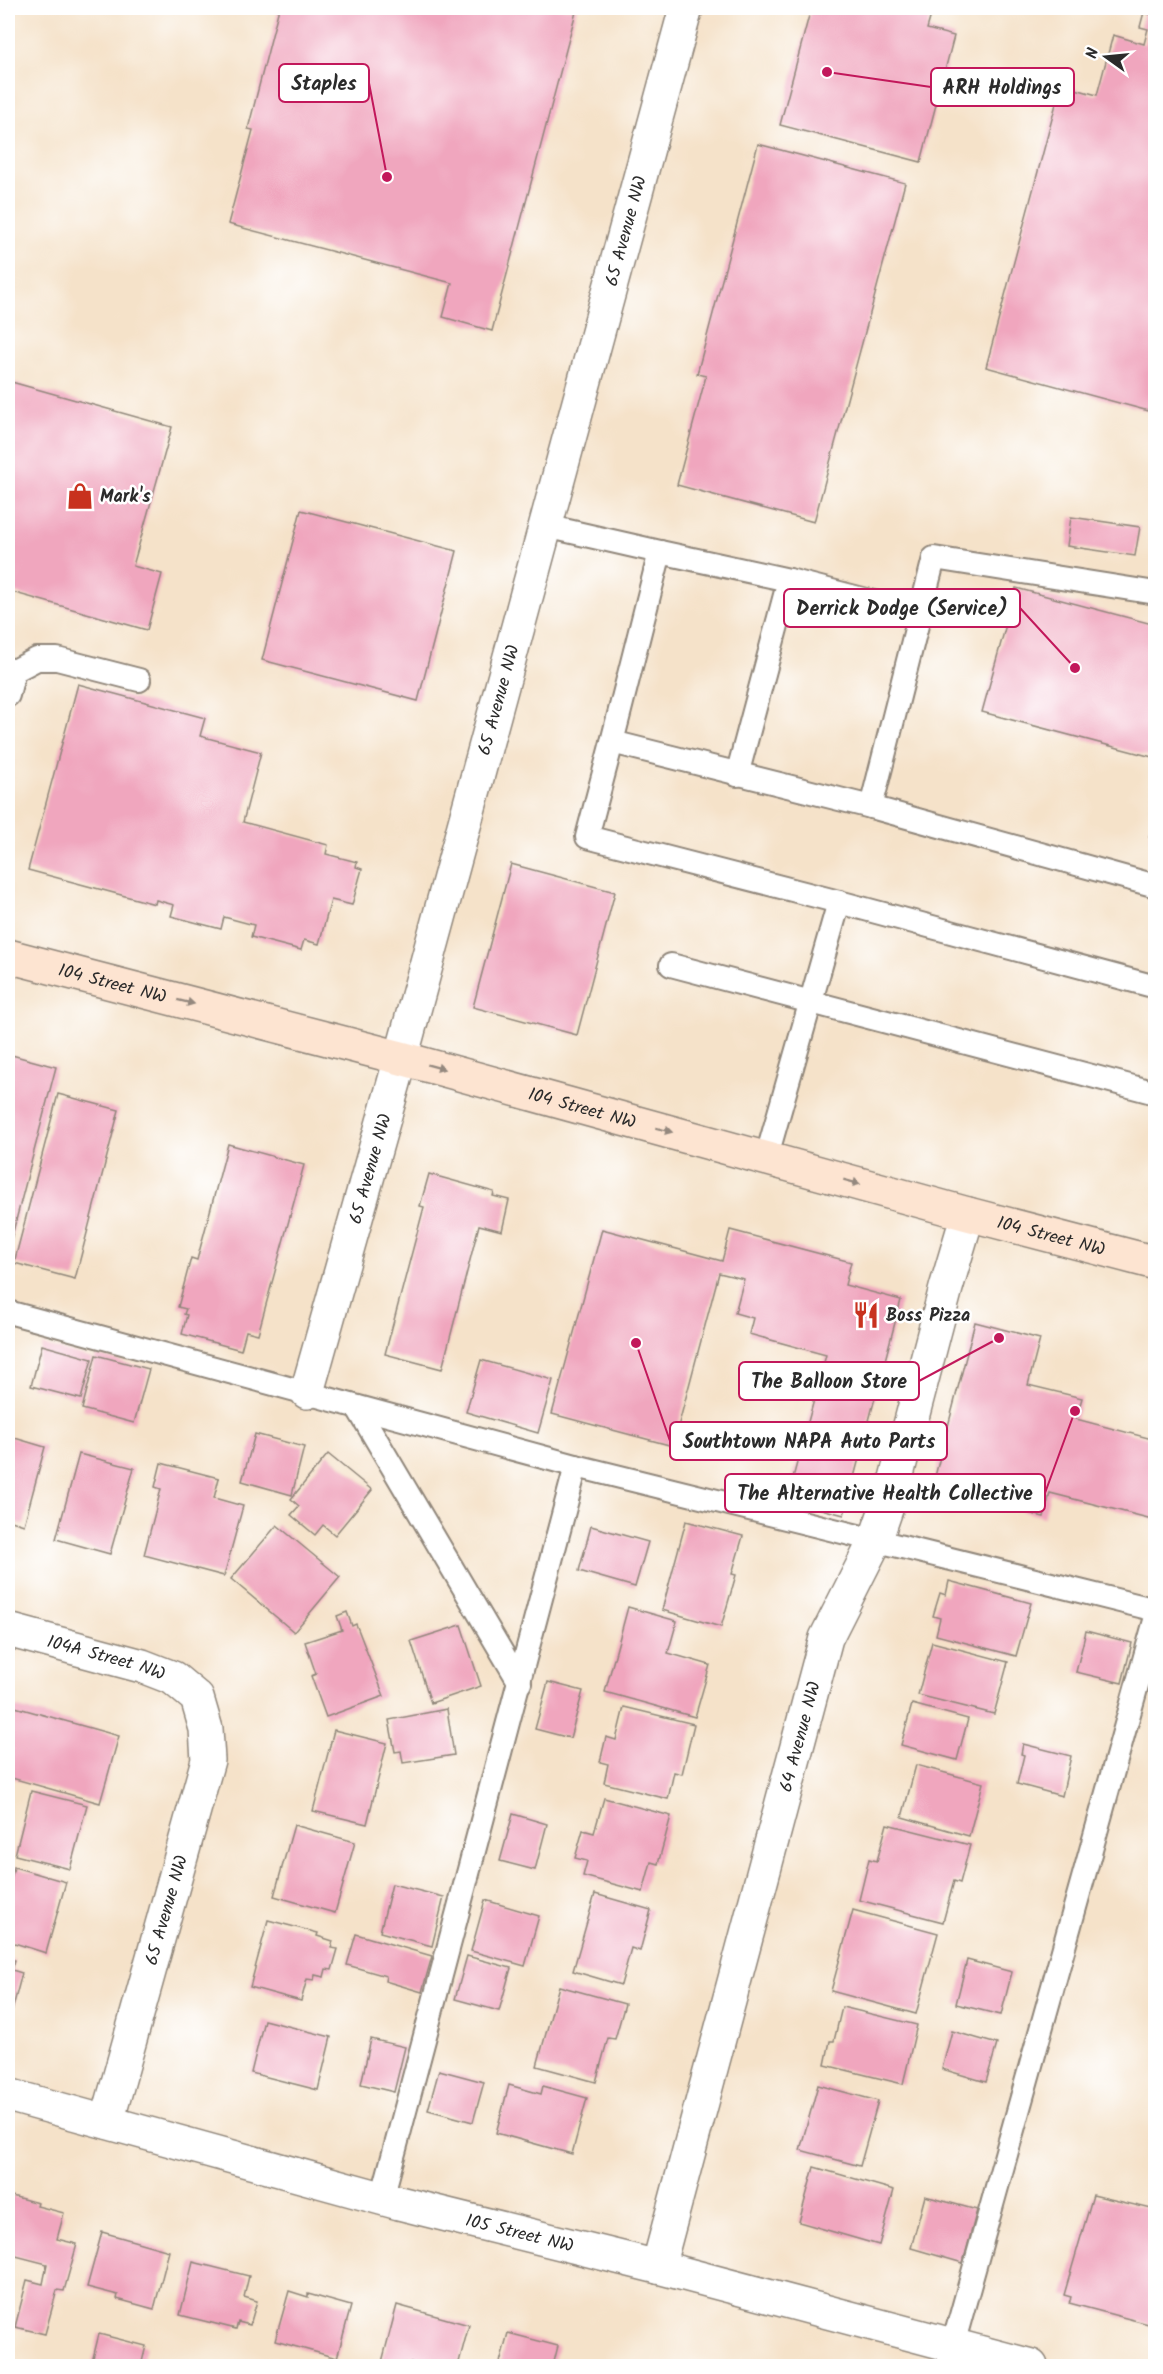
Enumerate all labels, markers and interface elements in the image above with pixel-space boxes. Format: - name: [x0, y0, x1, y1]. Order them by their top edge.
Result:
- north arrow: [1076, 27, 1136, 87]
- text: N: [1080, 45, 1106, 62]
- callout: Staples: [279, 64, 369, 102]
- callout: ARH Holdings: [931, 68, 1074, 106]
- text: Staples: [291, 69, 357, 101]
- text: ARH Holdings: [943, 73, 1062, 105]
- street label: 65 Avenue NW: [598, 173, 656, 290]
- shop icon: Mark's: [65, 481, 95, 511]
- place label: Mark's: [100, 483, 151, 512]
- callout: Derrick Dodge (Service): [784, 589, 1020, 627]
- text: Derrick Dodge (Service): [796, 594, 1008, 626]
- street label: 65 Avenue NW: [471, 642, 528, 759]
- street label: 104 Street NW: [55, 957, 170, 1013]
- one-way arrow: [177, 998, 195, 1008]
- one-way arrow: [427, 1063, 445, 1073]
- street label: 104 Street NW: [525, 1081, 639, 1138]
- street label: 65 Avenue NW: [342, 1111, 401, 1228]
- one-way arrow: [655, 1126, 673, 1136]
- one-way arrow: [843, 1178, 861, 1188]
- street label: 104 Street NW: [993, 1209, 1108, 1265]
- restaurant icon: Boss Pizza: [851, 1300, 881, 1330]
- place label: Boss Pizza: [886, 1302, 970, 1331]
- callout: The Balloon Store: [739, 1362, 919, 1400]
- text: The Balloon Store: [751, 1367, 907, 1399]
- callout: Southtown NAPA Auto Parts: [670, 1422, 947, 1460]
- text: Southtown NAPA Auto Parts: [683, 1427, 936, 1459]
- callout: The Alternative Health Collective: [725, 1474, 1045, 1512]
- text: The Alternative Health Collective: [737, 1479, 1033, 1511]
- street label: 104A Street NW: [43, 1628, 169, 1690]
- street label: 64 Avenue NW: [772, 1678, 830, 1796]
- street label: 65 Avenue NW: [138, 1852, 197, 1969]
- street label: 105 Street NW: [462, 2207, 577, 2262]

